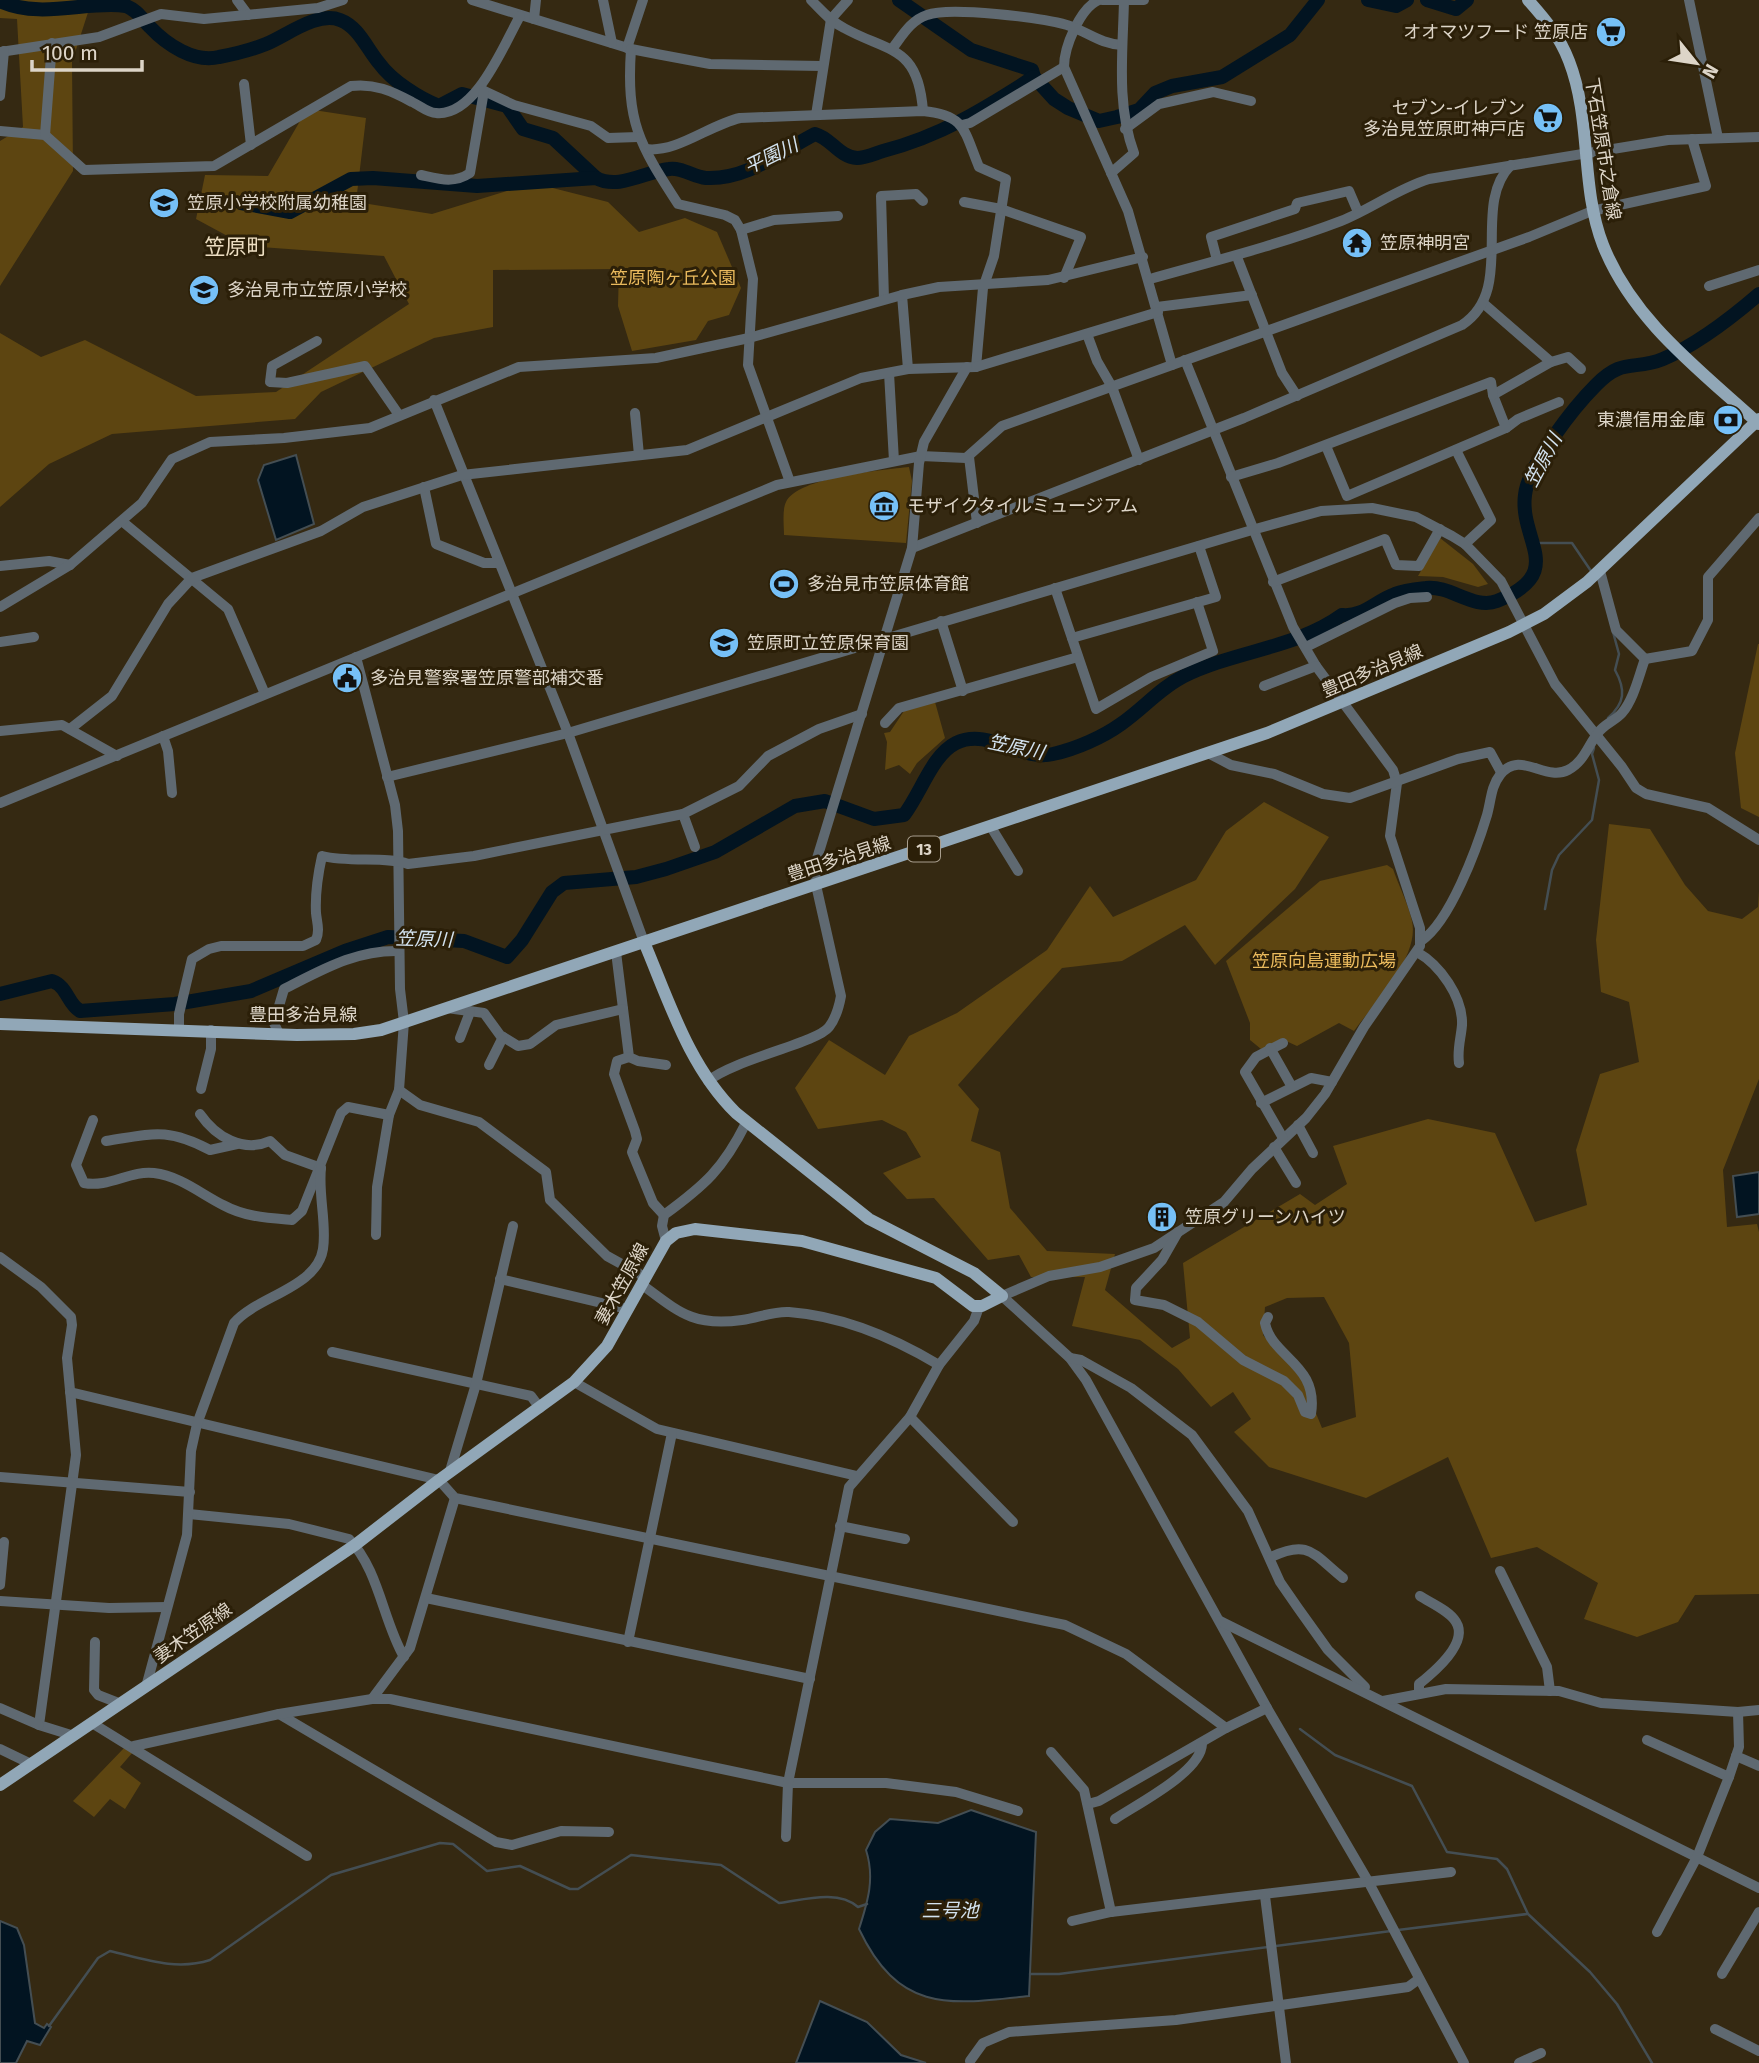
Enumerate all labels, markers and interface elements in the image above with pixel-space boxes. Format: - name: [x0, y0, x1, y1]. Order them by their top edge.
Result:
- supermarket icon: オオマツフード 笠原店: [1594, 15, 1628, 49]
- place label: オオマツフード 笠原店: [1403, 21, 1588, 43]
- scale bar: [32, 28, 142, 72]
- north arrow: [1661, 28, 1731, 98]
- text: 100 m: [42, 40, 98, 66]
- text: N: [1697, 60, 1723, 82]
- street label: 下石笠原市之倉線: [1581, 76, 1625, 222]
- place label: セブン-イレブン 多治見笠原町神戸店: [1363, 97, 1525, 140]
- supermarket icon: セブン-イレブン 多治見笠原町神戸店: [1531, 101, 1565, 135]
- water label: 平園川: [740, 132, 803, 179]
- school or university icon: 笠原小学校附属幼稚園: [147, 186, 181, 220]
- place label: 笠原小学校附属幼稚園: [187, 192, 367, 214]
- temple icon: 笠原神明宮: [1340, 226, 1374, 260]
- place label: 笠原神明宮: [1380, 232, 1470, 254]
- district label: 笠原町: [205, 234, 268, 260]
- park label: 笠原陶ヶ丘公園: [610, 267, 736, 289]
- school or university icon: 多治見市立笠原小学校: [187, 273, 221, 307]
- place label: 多治見市立笠原小学校: [227, 279, 407, 301]
- bank icon: 東濃信用金庫: [1711, 403, 1745, 437]
- place label: 東濃信用金庫: [1597, 409, 1705, 431]
- water label: 笠原川: [1519, 428, 1567, 491]
- museum icon: モザイクタイルミュージアム: [867, 489, 901, 523]
- place label: モザイクタイルミュージアム: [907, 495, 1138, 517]
- sports icon: 多治見市笠原体育館: [767, 567, 801, 601]
- place label: 多治見市笠原体育館: [807, 573, 969, 595]
- school or university icon: 笠原町立笠原保育園: [707, 626, 741, 660]
- place label: 笠原町立笠原保育園: [747, 632, 909, 654]
- street label: 豊田多治見線: [1318, 640, 1426, 702]
- public building icon: 多治見警察署笠原警部補交番: [330, 661, 364, 695]
- place label: 多治見警察署笠原警部補交番: [370, 667, 604, 689]
- water label: 笠原川: [986, 730, 1048, 765]
- street label: 豊田多治見線: [784, 832, 894, 886]
- road number: 13: [908, 836, 940, 862]
- water label: 笠原川: [395, 927, 455, 952]
- park label: 笠原向島運動広場: [1252, 950, 1396, 972]
- street label: 豊田多治見線: [249, 1004, 357, 1026]
- building icon: 笠原グリーンハイツ: [1145, 1200, 1179, 1234]
- place label: 笠原グリーンハイツ: [1185, 1206, 1346, 1228]
- street label: 妻木笠原線: [591, 1239, 653, 1329]
- street label: 妻木笠原線: [150, 1598, 236, 1668]
- water label: 三号池: [921, 1899, 980, 1922]

